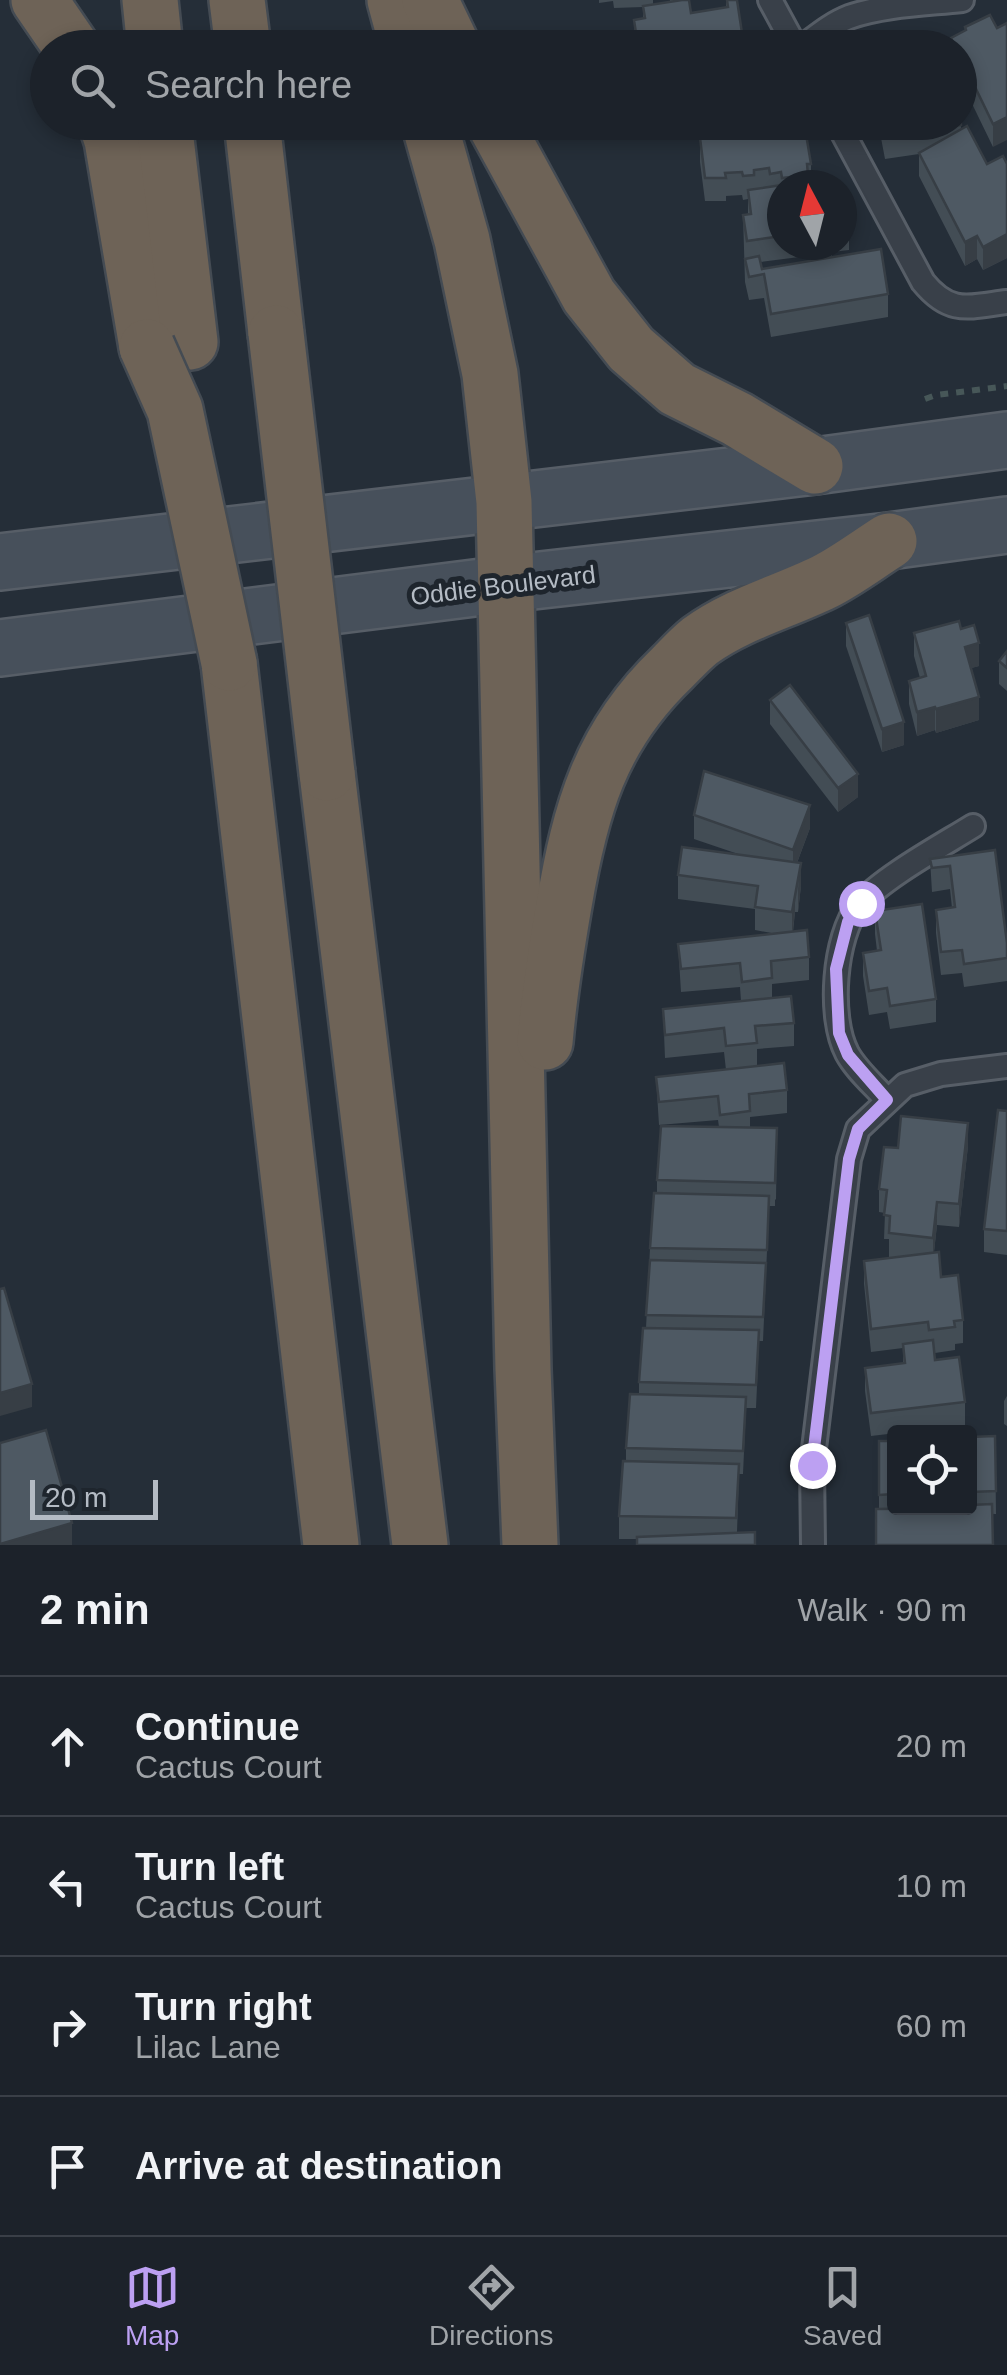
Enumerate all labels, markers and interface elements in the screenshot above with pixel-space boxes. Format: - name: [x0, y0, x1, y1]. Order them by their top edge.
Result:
- search box: [30, 30, 977, 140]
- icon: search: [65, 58, 120, 113]
- text: Search here: [145, 64, 352, 106]
- north arrow: [767, 170, 857, 260]
- street label: Oddie Boulevard: [409, 560, 597, 610]
- route start: [839, 881, 885, 927]
- map controls: [887, 1425, 977, 1515]
- button: locate: [887, 1425, 977, 1515]
- route end: [790, 1443, 836, 1489]
- scale bar: [30, 1475, 158, 1520]
- text: 20 m: [45, 1482, 107, 1513]
- text: 2 min: [40, 1586, 150, 1633]
- text: Walk · 90 m: [798, 1592, 967, 1628]
- text: Continue: [135, 1706, 300, 1748]
- icon: ahead: [40, 1719, 95, 1774]
- text: 20 m: [896, 1728, 967, 1764]
- text: Cactus Court: [135, 1749, 322, 1785]
- text: Turn left: [135, 1846, 284, 1888]
- icon: left: [40, 1859, 95, 1914]
- text: 10 m: [896, 1868, 967, 1904]
- text: Cactus Court: [135, 1889, 322, 1925]
- text: Turn right: [135, 1986, 312, 2028]
- icon: right: [40, 1999, 95, 2054]
- text: 60 m: [896, 2008, 967, 2044]
- text: Lilac Lane: [135, 2029, 281, 2065]
- icon: arrive: [40, 2139, 95, 2194]
- text: Arrive at destination: [135, 2145, 502, 2187]
- tab: Map: [125, 2260, 180, 2352]
- tab: Directions: [429, 2260, 554, 2352]
- tab: Saved: [803, 2260, 882, 2352]

